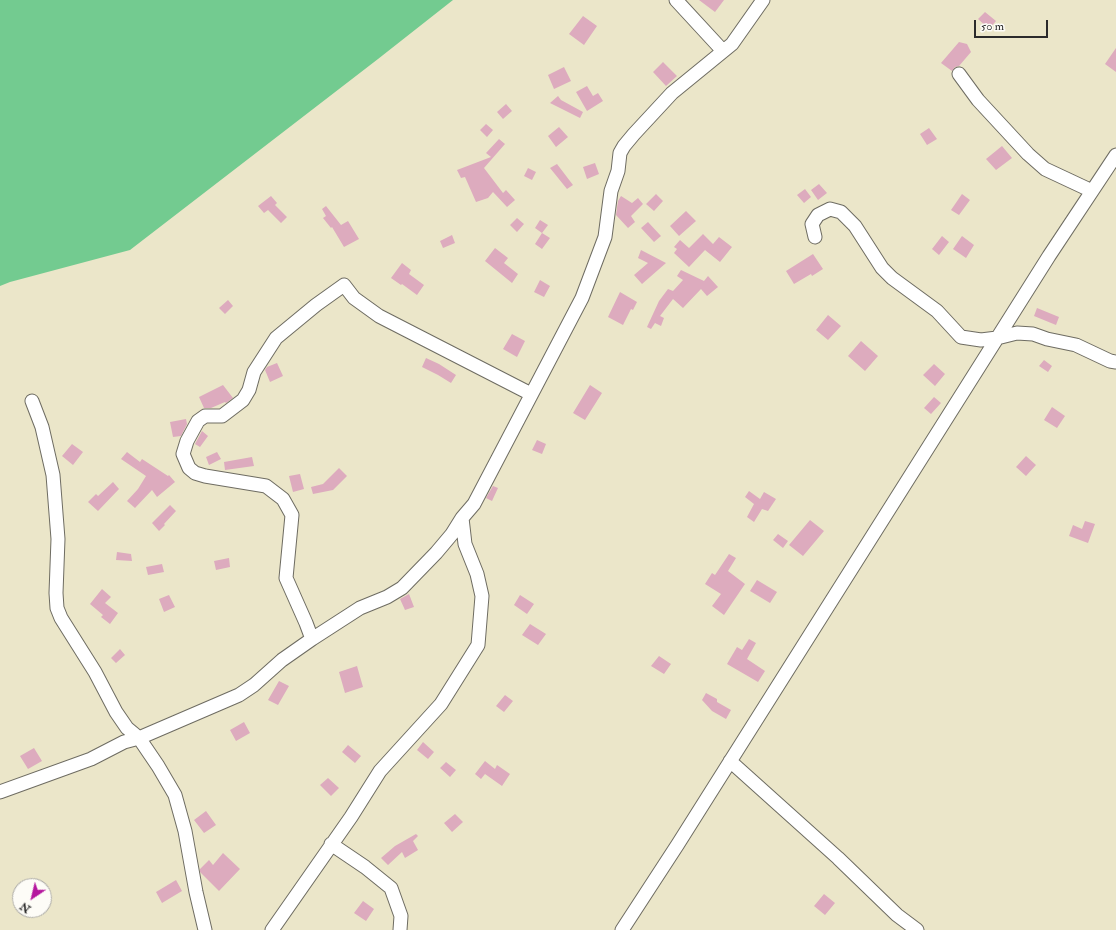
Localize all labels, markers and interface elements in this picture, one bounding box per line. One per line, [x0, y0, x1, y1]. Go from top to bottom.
scale bar [976, 12, 1050, 38]
text: 50 m [981, 19, 1004, 34]
north arrow [12, 878, 52, 918]
text: N [18, 899, 33, 916]

